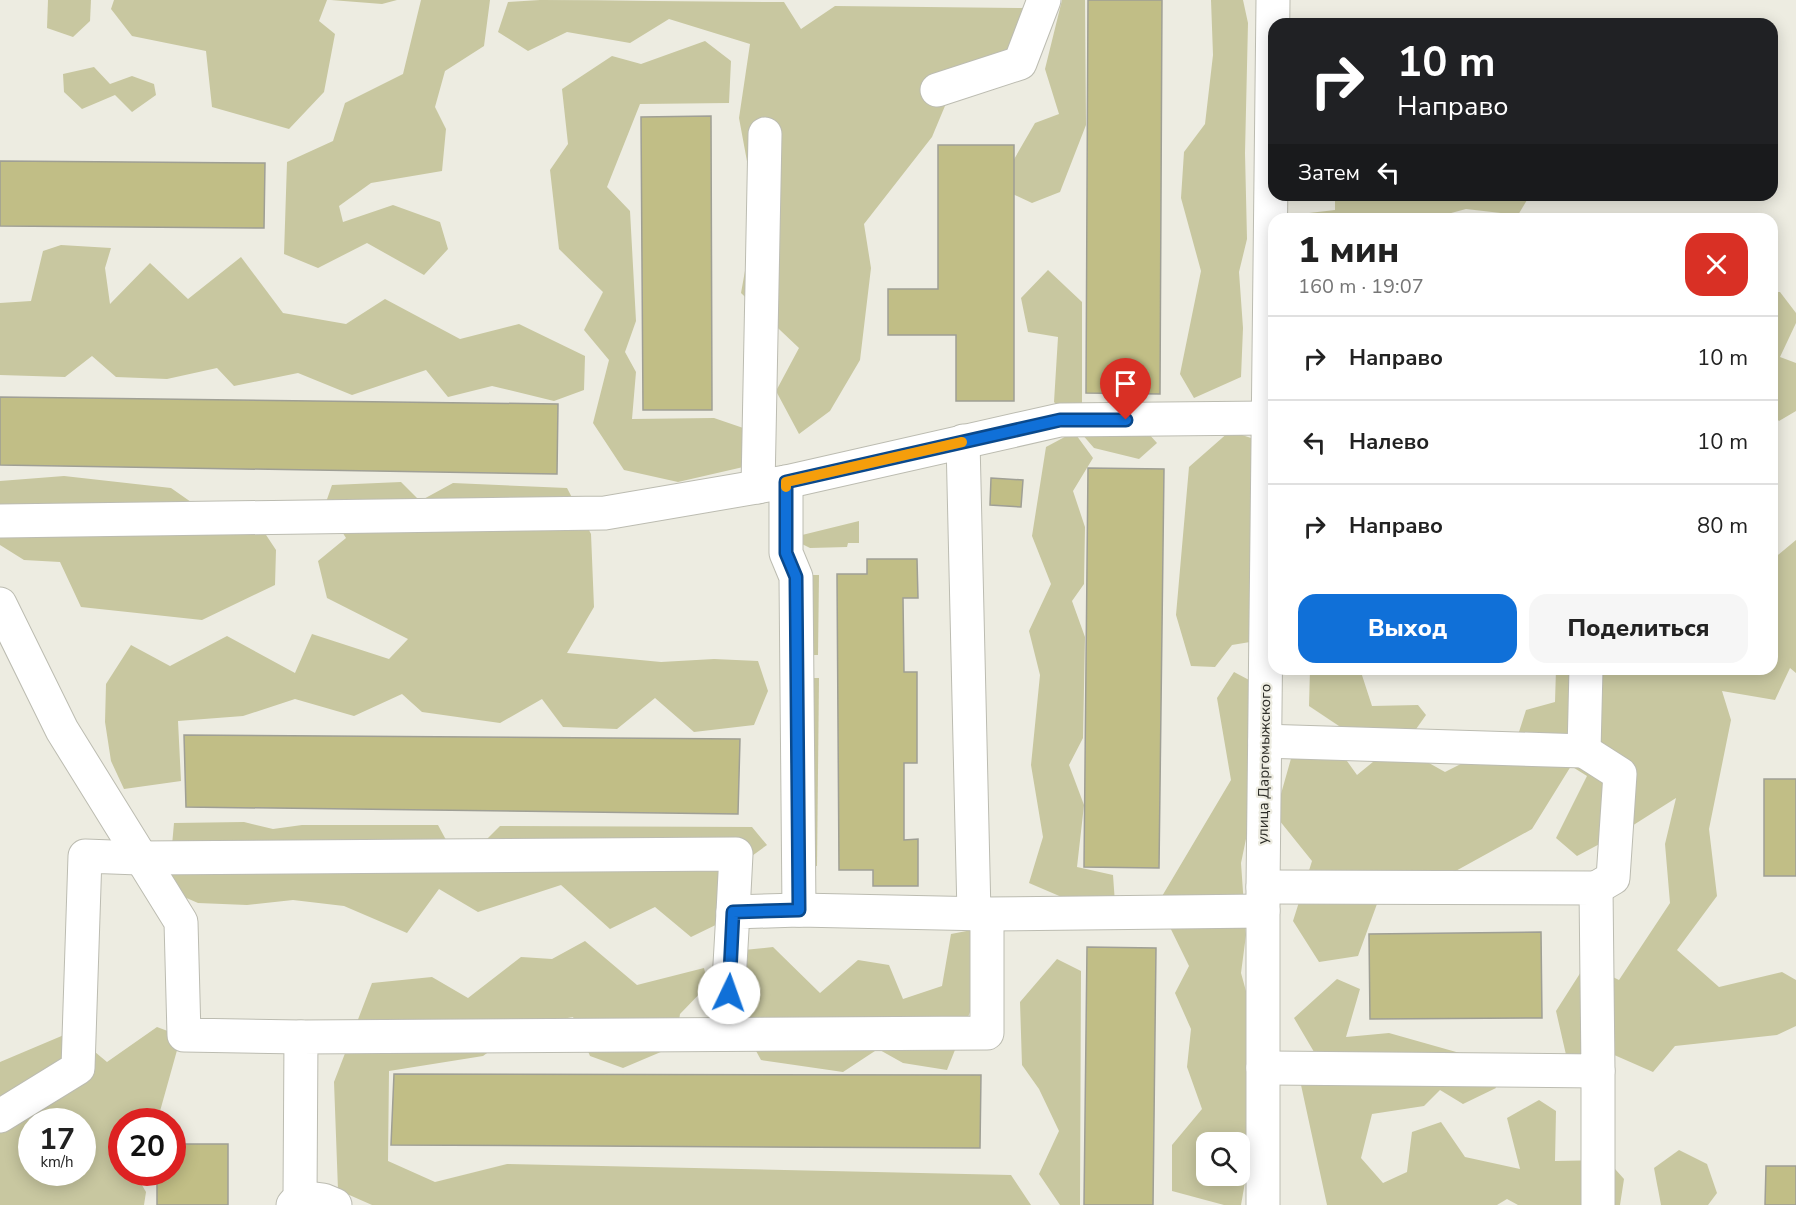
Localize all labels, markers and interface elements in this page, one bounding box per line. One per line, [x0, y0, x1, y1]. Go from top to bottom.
text: 10 m [1397, 34, 1496, 91]
icon: right [1298, 42, 1376, 120]
text: Направо [1397, 88, 1508, 125]
icon: left [1372, 156, 1405, 189]
text: Затем [1298, 158, 1360, 188]
text: 1 мин [1298, 226, 1399, 275]
button: close [1685, 233, 1748, 296]
text: 160 m · 19:07 [1298, 273, 1424, 300]
icon: right [1298, 342, 1331, 375]
text: Направо [1349, 343, 1443, 373]
text: 10 m [1697, 343, 1748, 373]
pin [1100, 358, 1151, 420]
icon: arrive [1109, 367, 1142, 400]
icon: left [1298, 426, 1331, 459]
text: Налево [1349, 427, 1429, 457]
text: 10 m [1697, 427, 1748, 457]
icon: right [1298, 510, 1331, 543]
text: Направо [1349, 511, 1443, 541]
text: 80 m [1697, 511, 1748, 541]
button: Выход [1298, 594, 1517, 663]
button: Поделиться [1529, 594, 1748, 663]
street label: улица Даргомыжского [1253, 684, 1275, 844]
position arrow [697, 961, 761, 1025]
speed limit sign: 20 [108, 1108, 186, 1186]
text: 17 [39, 1119, 75, 1160]
map controls [1196, 1132, 1250, 1186]
button: search [1196, 1132, 1250, 1186]
text: km/h [40, 1152, 74, 1172]

